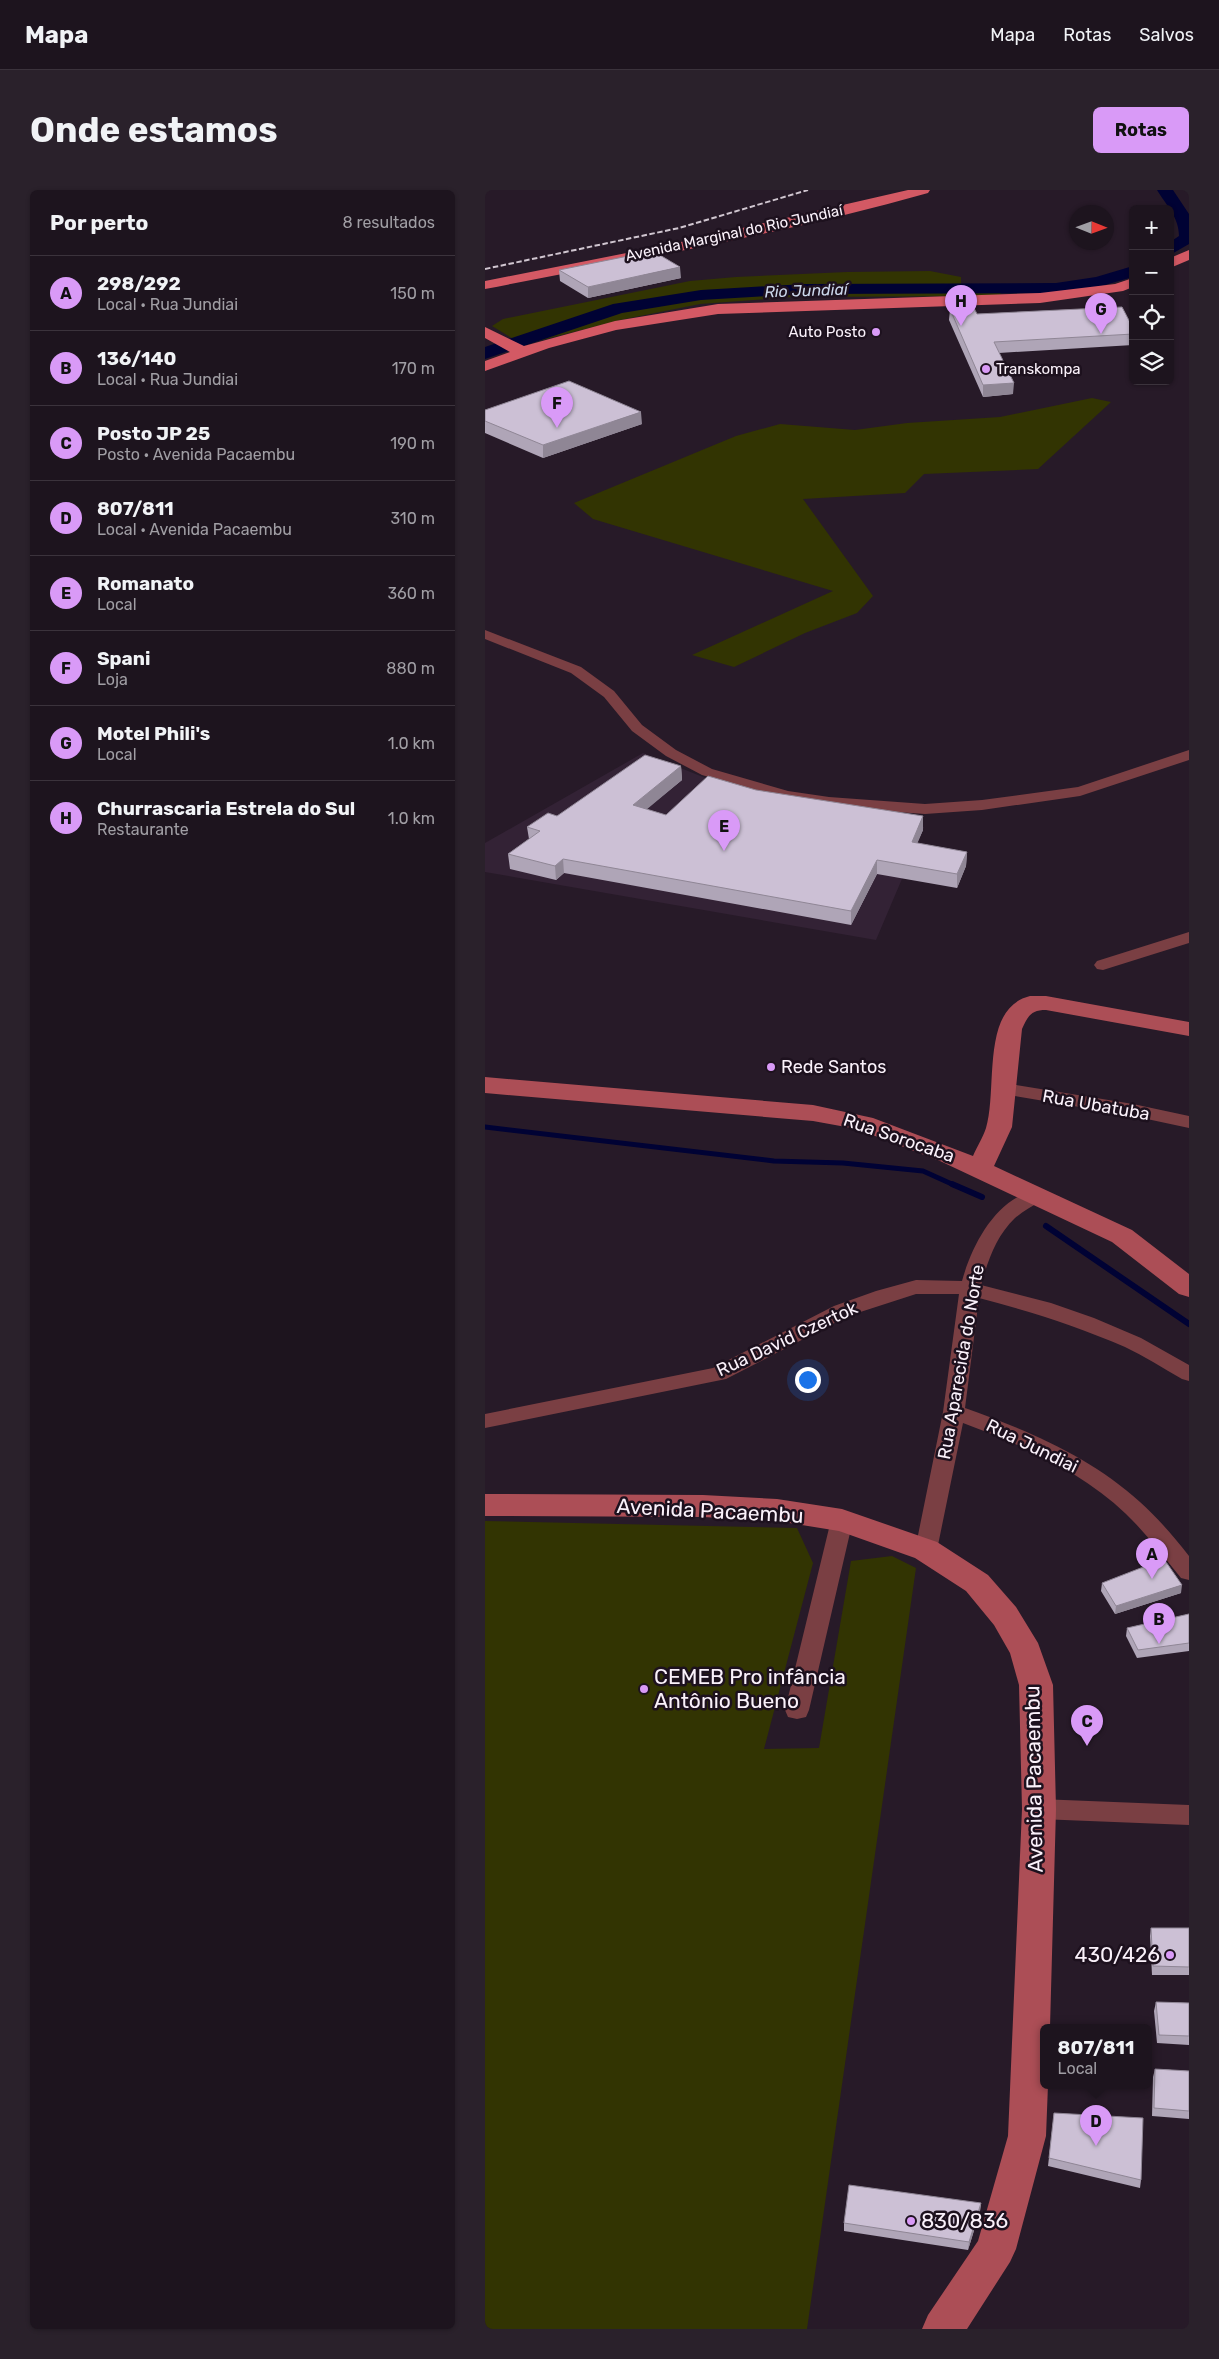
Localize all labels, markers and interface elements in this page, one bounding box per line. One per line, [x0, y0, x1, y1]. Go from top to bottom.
text: Mapa [25, 21, 88, 49]
text: Mapa [990, 24, 1035, 46]
text: Rotas [1063, 24, 1111, 46]
text: Salvos [1139, 24, 1194, 46]
button: Rotas [1093, 107, 1189, 153]
text: Onde estamos [30, 109, 278, 151]
street label: Avenida Marginal do Rio Jundiaí [624, 201, 846, 265]
north arrow [1069, 205, 1114, 250]
map controls [1129, 205, 1174, 385]
button: + [1129, 205, 1174, 250]
text: Por perto [50, 210, 148, 235]
text: 8 resultados [342, 213, 435, 232]
button: − [1129, 250, 1174, 295]
text: 298/292 [97, 272, 181, 295]
water label: Rio Jundiaí [764, 279, 850, 301]
text: A [60, 284, 72, 303]
text: 150 m [390, 284, 435, 303]
pin: H [945, 285, 977, 326]
pin: G [1085, 293, 1117, 334]
text: Local · Rua Jundiai [97, 295, 238, 314]
button: locate [1129, 295, 1174, 340]
place label: Auto Posto [789, 323, 866, 341]
marker: Auto Posto [870, 326, 882, 338]
button: layers [1129, 340, 1174, 385]
text: 136/140 [97, 347, 176, 370]
text: B [60, 359, 72, 378]
text: 170 m [392, 359, 435, 378]
place label: Transkompa [996, 360, 1081, 378]
marker: Transkompa [980, 363, 992, 375]
text: Local · Rua Jundiai [97, 370, 238, 389]
pin: F [541, 387, 573, 428]
text: Posto JP 25 [97, 422, 210, 445]
text: C [60, 434, 72, 453]
text: 190 m [390, 434, 435, 453]
text: Posto · Avenida Pacaembu [97, 445, 295, 464]
text: 807/811 [97, 497, 174, 520]
text: D [60, 509, 72, 528]
text: 310 m [391, 509, 435, 528]
text: Local · Avenida Pacaembu [97, 520, 292, 539]
text: Romanato [97, 572, 194, 595]
text: E [61, 584, 71, 603]
text: 360 m [387, 584, 435, 603]
text: Local [97, 595, 137, 614]
text: Spani [97, 647, 150, 670]
text: F [61, 659, 71, 678]
text: 880 m [386, 659, 435, 678]
text: Loja [97, 670, 128, 689]
text: Motel Phili's [97, 722, 210, 745]
text: G [60, 734, 72, 753]
text: 1.0 km [388, 734, 435, 753]
text: Local [97, 745, 137, 764]
text: Churrascaria Estrela do Sul [97, 797, 355, 820]
text: H [60, 809, 72, 828]
text: 1.0 km [388, 809, 435, 828]
pin: E [708, 810, 740, 851]
text: Restaurante [97, 820, 189, 839]
place label: Rede Santos [781, 1056, 886, 1078]
marker: Rede Santos [765, 1061, 777, 1073]
street label: Rua Ubatuba [1041, 1085, 1151, 1125]
street label: Rua Sorocaba [841, 1109, 957, 1167]
street label: Rua Aparecida do Norte [933, 1263, 989, 1461]
street label: Rua David Czertok [713, 1296, 862, 1381]
your location [795, 1367, 821, 1393]
street label: Rua Jundiai [982, 1414, 1082, 1478]
street label: Avenida Pacaembu [616, 1493, 804, 1528]
pin: A [1136, 1538, 1168, 1579]
pin: B [1143, 1603, 1175, 1644]
place label: CEMEB Pro infância Antônio Bueno [654, 1664, 846, 1713]
marker: CEMEB Pro infância Antônio Bueno [638, 1683, 650, 1695]
street label: Avenida Pacaembu [1019, 1685, 1048, 1873]
pin: C [1071, 1705, 1103, 1746]
place label: 430/426 [1074, 1942, 1160, 1967]
marker: 430/426 [1164, 1949, 1176, 1961]
popup [1040, 2024, 1152, 2089]
text: 807/811 [1058, 2036, 1134, 2059]
text: Local [1058, 2059, 1097, 2078]
pin: D [1080, 2105, 1112, 2146]
place label: 830/836 [921, 2208, 1008, 2233]
marker: 830/836 [905, 2215, 917, 2227]

